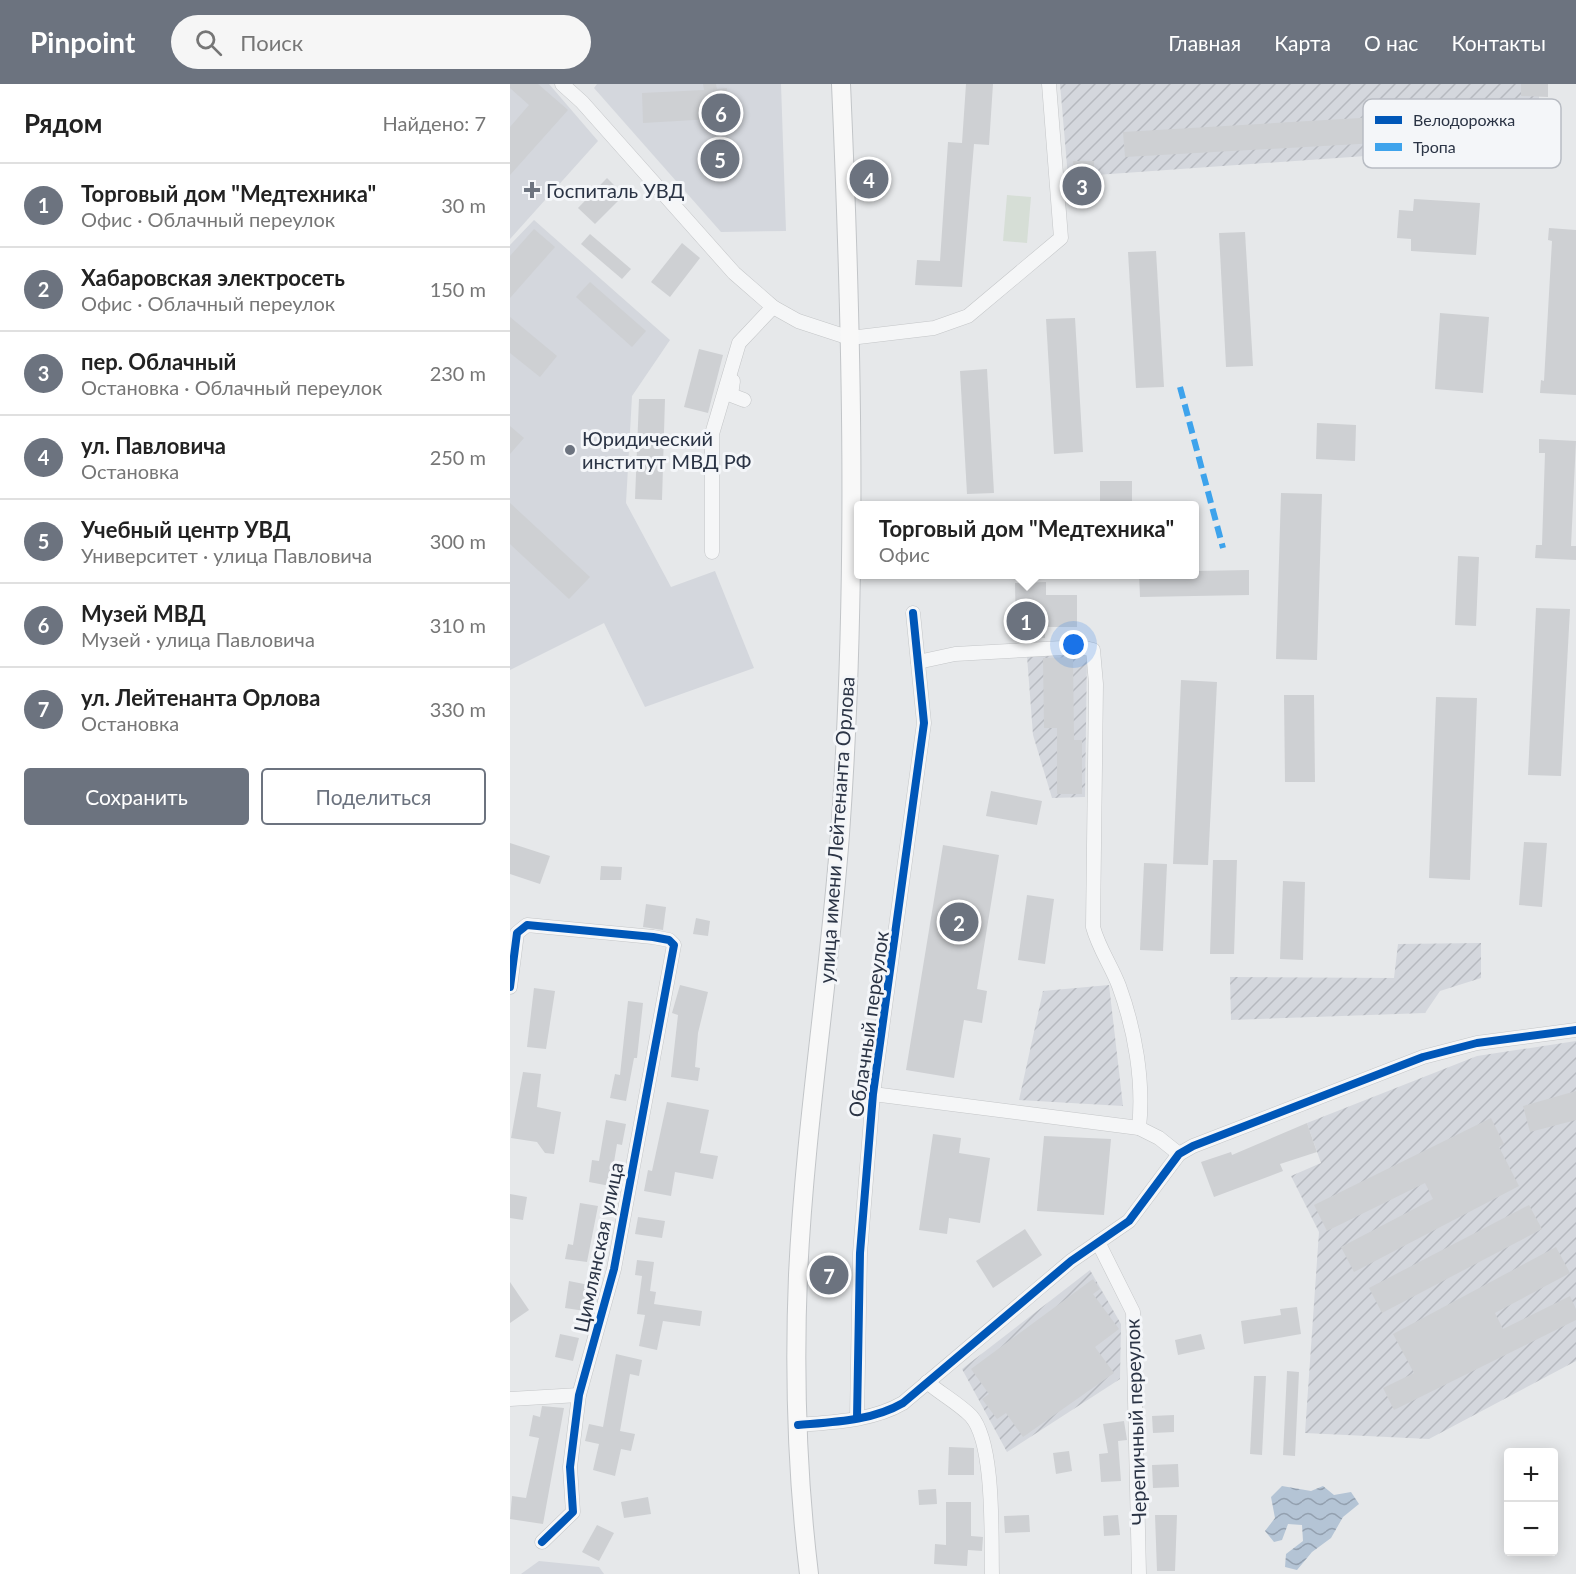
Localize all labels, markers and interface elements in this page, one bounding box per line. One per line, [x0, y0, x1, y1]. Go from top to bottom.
search box [171, 15, 591, 69]
text: Pinpoint [30, 25, 135, 59]
icon: search [192, 26, 225, 59]
text: Поиск [240, 29, 303, 56]
text: Главная [1168, 30, 1241, 55]
text: Карта [1274, 30, 1331, 55]
text: О нас [1364, 30, 1418, 55]
text: Контакты [1451, 30, 1546, 55]
pin: 6 [702, 90, 740, 135]
legend [1363, 99, 1561, 168]
text: Рядом [24, 107, 102, 139]
text: Велодорожка [1413, 110, 1515, 129]
text: Найдено: 7 [383, 111, 486, 135]
pin: 5 [700, 136, 740, 182]
text: Тропа [1413, 137, 1456, 156]
pin: 4 [850, 156, 888, 202]
pin: 3 [1062, 164, 1102, 208]
place label: Госпиталь УВД [546, 178, 685, 202]
text: Торговый дом "Медтехника" [81, 180, 376, 207]
marker: Госпиталь УВД [523, 181, 541, 199]
text: 1 [38, 193, 49, 217]
text: 30 m [441, 193, 486, 217]
text: Офис · Облачный переулок [81, 207, 335, 231]
text: Хабаровская электросеть [81, 264, 345, 291]
text: 2 [38, 277, 49, 301]
text: 150 m [430, 277, 486, 301]
text: Офис · Облачный переулок [81, 291, 335, 315]
text: пер. Облачный [81, 348, 236, 375]
text: 3 [38, 361, 49, 385]
text: 230 m [430, 361, 486, 385]
text: Остановка · Облачный переулок [81, 375, 382, 399]
place label: Юридический институт МВД РФ [582, 426, 751, 473]
text: ул. Павловича [81, 432, 226, 459]
marker: Юридический институт МВД РФ [563, 443, 577, 457]
text: 4 [38, 445, 49, 469]
text: 250 m [430, 445, 486, 469]
text: Остановка [81, 459, 179, 483]
popup [854, 501, 1199, 579]
text: Торговый дом "Медтехника" [879, 515, 1174, 542]
text: Учебный центр УВД [81, 516, 291, 543]
text: 5 [38, 529, 49, 553]
text: 300 m [430, 529, 486, 553]
text: Офис [879, 542, 930, 566]
text: Университет · улица Павловича [81, 543, 372, 567]
pin: 1 [1006, 598, 1046, 644]
text: Музей МВД [81, 600, 206, 627]
text: 6 [38, 613, 49, 637]
text: 310 m [430, 613, 486, 637]
text: Музей · улица Павловича [81, 627, 315, 651]
your location [1059, 630, 1088, 659]
street label: улица имени Лейтенанта Орлова [813, 676, 859, 984]
text: ул. Лейтенанта Орлова [81, 684, 320, 711]
text: 7 [38, 697, 49, 721]
text: 330 m [430, 697, 486, 721]
text: Остановка [81, 711, 179, 735]
button: Сохранить [24, 768, 249, 825]
button: Поделиться [261, 768, 486, 825]
pin: 2 [940, 900, 978, 944]
street label: Облачный переулок [843, 929, 893, 1119]
street label: Цимлянская улица [568, 1160, 628, 1334]
pin: 7 [810, 1252, 848, 1298]
street label: Черепичный переулок [1119, 1318, 1151, 1526]
map controls [1504, 1448, 1558, 1556]
button: + [1504, 1448, 1558, 1502]
button: − [1504, 1502, 1558, 1556]

